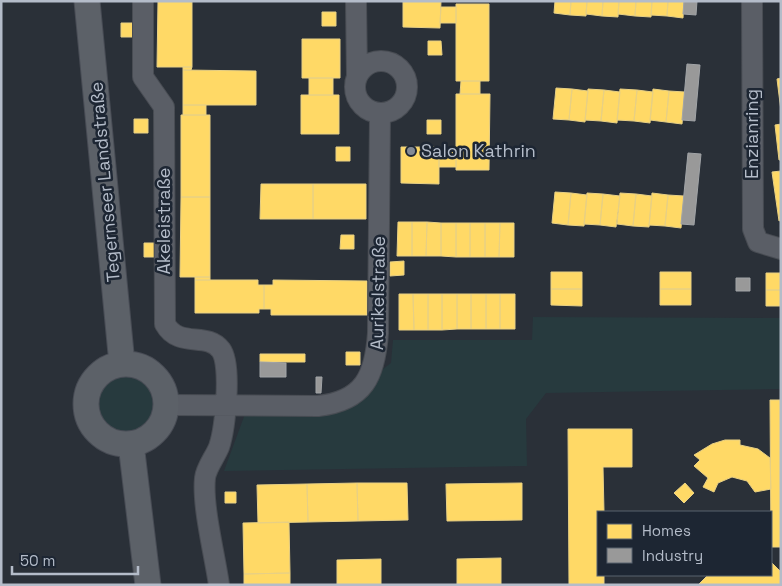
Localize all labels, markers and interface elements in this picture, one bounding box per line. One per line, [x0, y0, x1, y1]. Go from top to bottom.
street label: Tegernseer Landstraße [84, 81, 125, 283]
street label: Enzianring [740, 89, 763, 179]
place label: Salon Kathrin [421, 139, 536, 162]
marker: Salon Kathrin [405, 145, 417, 157]
street label: Akeleistraße [152, 167, 175, 275]
street label: Aurikelstraße [365, 236, 390, 350]
legend [597, 511, 772, 576]
text: Homes [642, 521, 691, 540]
scale bar [12, 544, 139, 576]
text: Industry [642, 546, 703, 565]
text: 50 m [20, 551, 55, 570]

